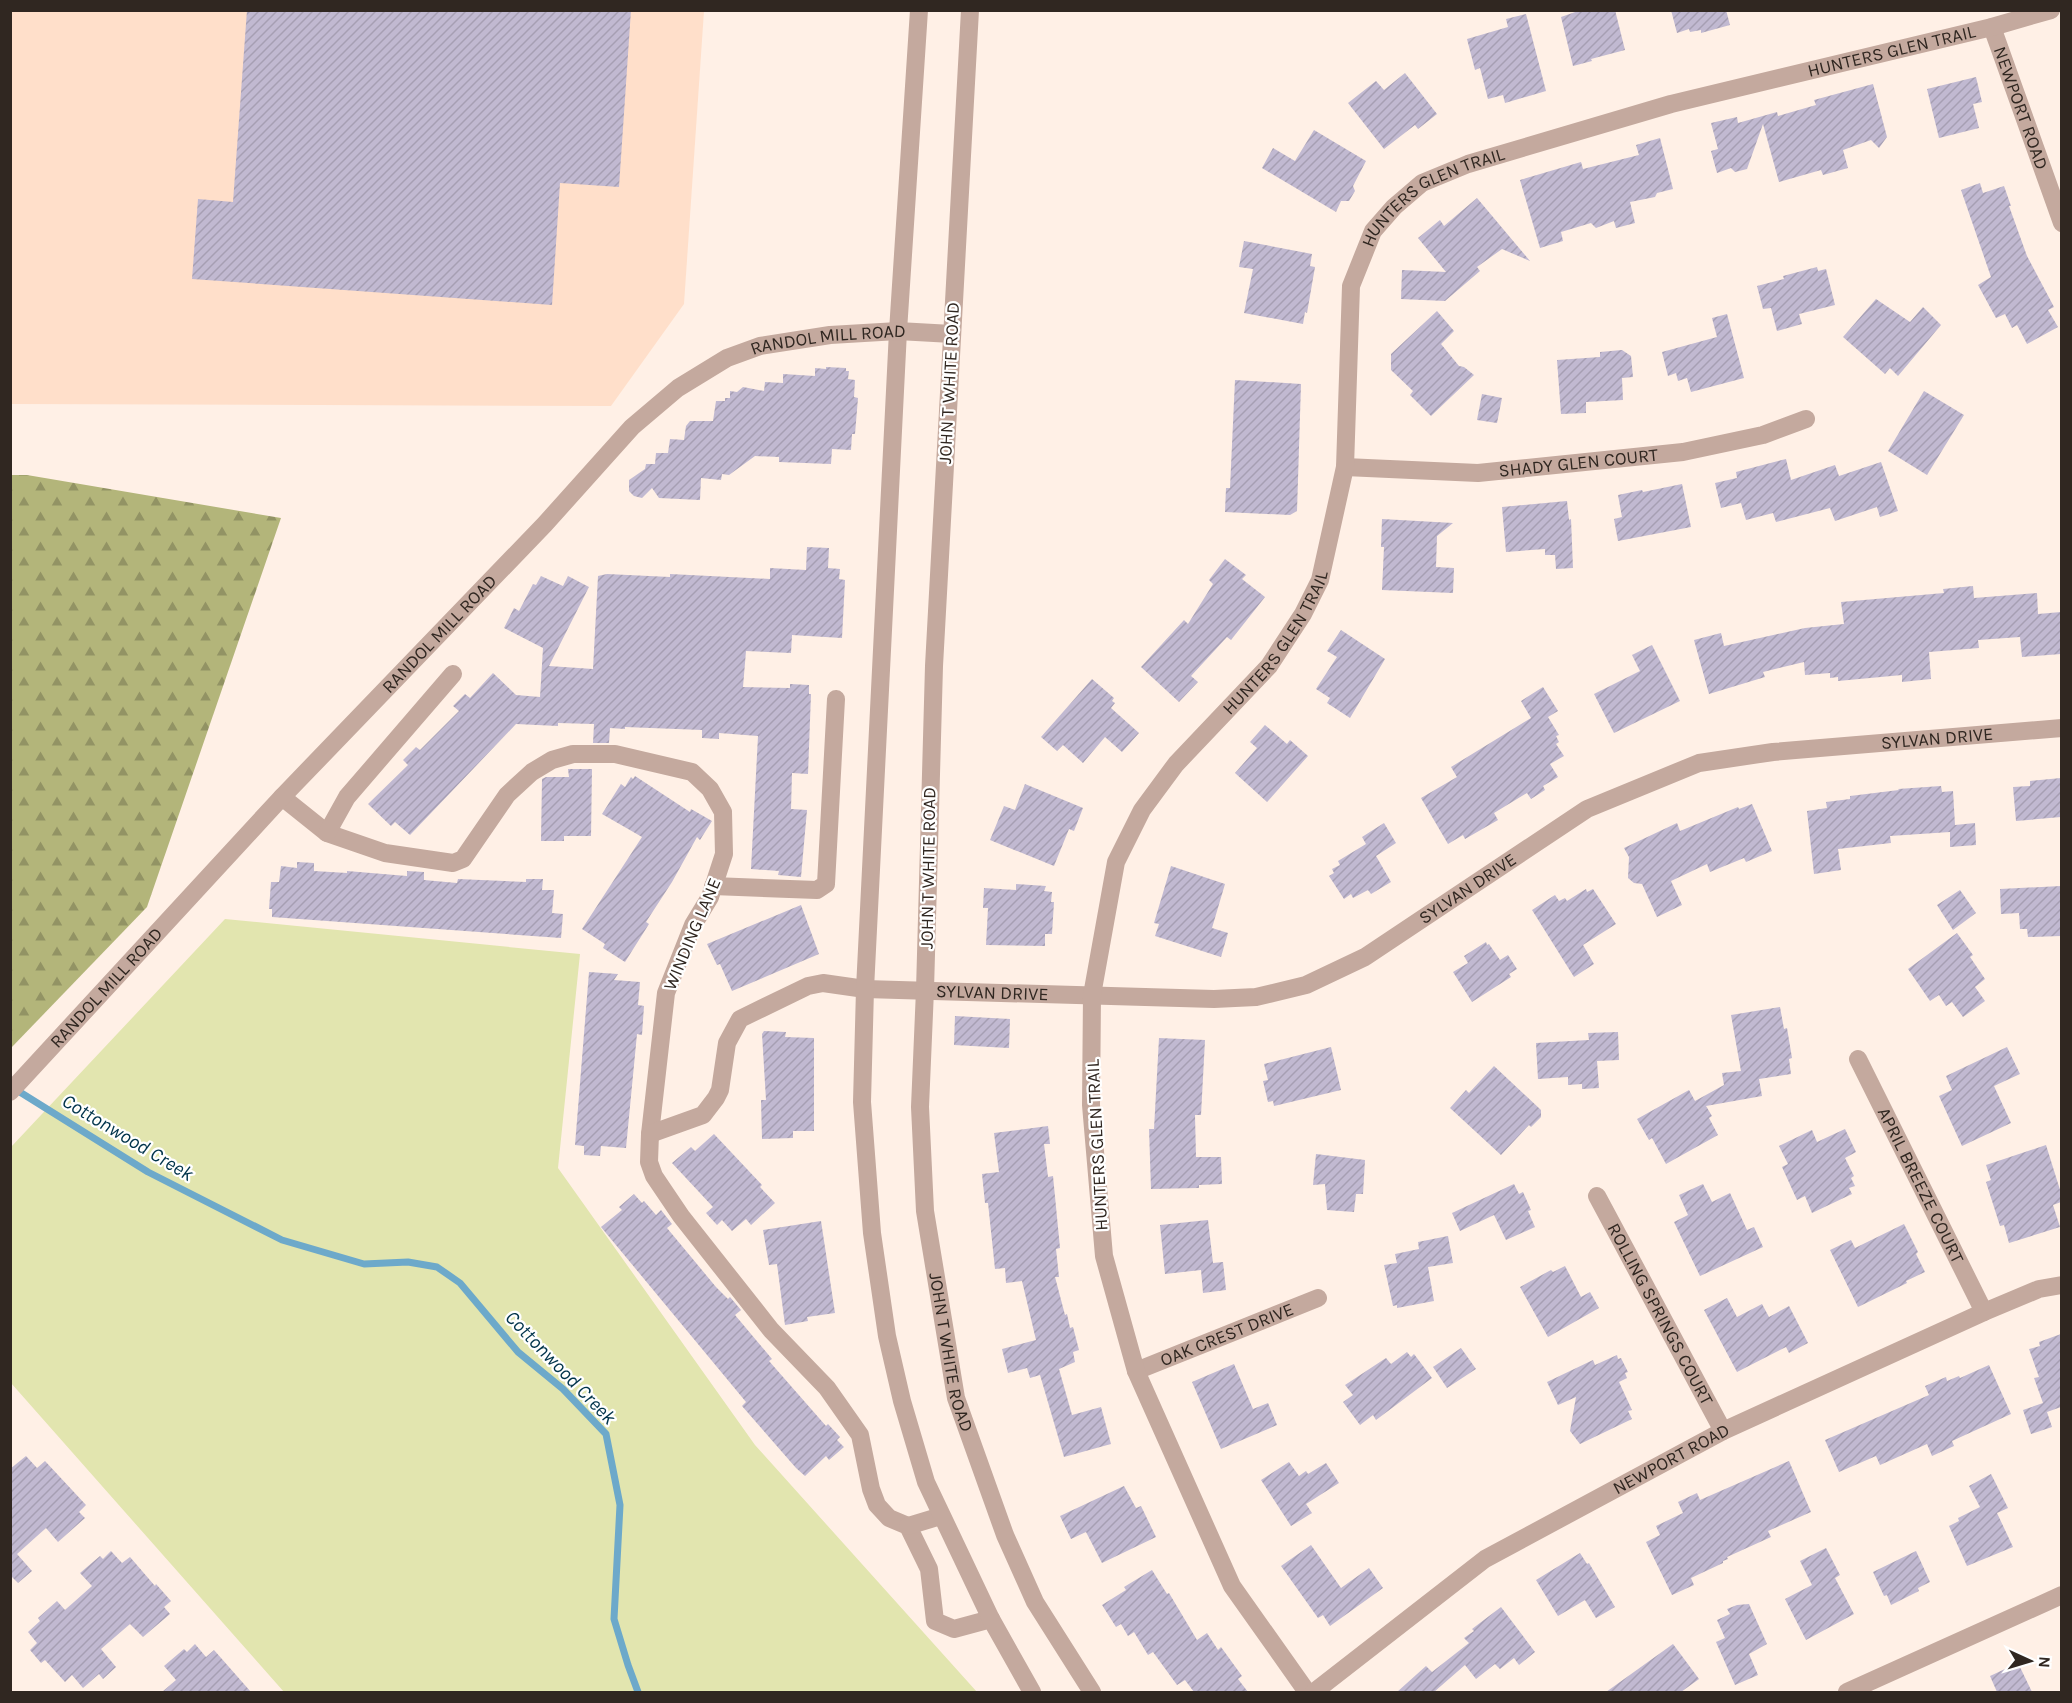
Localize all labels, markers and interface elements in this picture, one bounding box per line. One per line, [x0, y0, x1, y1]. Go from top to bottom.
street label: HUNTERS GLEN TRAIL [1805, 20, 1978, 82]
street label: NEWPORT ROAD [1989, 43, 2053, 173]
street label: HUNTERS GLEN TRAIL [1357, 143, 1508, 250]
street label: JOHN T WHITE ROAD [934, 301, 964, 465]
street label: RANDOL MILL ROAD [747, 320, 906, 360]
street label: SHADY GLEN COURT [1498, 444, 1659, 482]
street label: HUNTERS GLEN TRAIL [1218, 568, 1333, 719]
street label: RANDOL MILL ROAD [377, 570, 501, 698]
street label: SYLVAN DRIVE [1880, 723, 1994, 754]
street label: JOHN T WHITE ROAD [916, 787, 940, 949]
street label: SYLVAN DRIVE [1415, 848, 1521, 929]
street label: WINDING LANE [658, 875, 726, 993]
street label: RANDOL MILL ROAD [45, 923, 167, 1052]
street label: SYLVAN DRIVE [936, 980, 1049, 1005]
street label: HUNTERS GLEN TRAIL [1081, 1058, 1112, 1231]
water label: Cottonwood Creek [58, 1089, 198, 1186]
street label: APRIL BREEZE COURT [1873, 1104, 1969, 1267]
street label: ROLLING SPRINGS COURT [1603, 1219, 1718, 1409]
street label: JOHN T WHITE ROAD [924, 1271, 978, 1435]
street label: OAK CREST DRIVE [1157, 1298, 1297, 1371]
water label: Cottonwood Creek [501, 1306, 621, 1430]
street label: NEWPORT ROAD [1609, 1419, 1733, 1499]
north arrow [2000, 1631, 2060, 1691]
text: N [2035, 1656, 2054, 1668]

